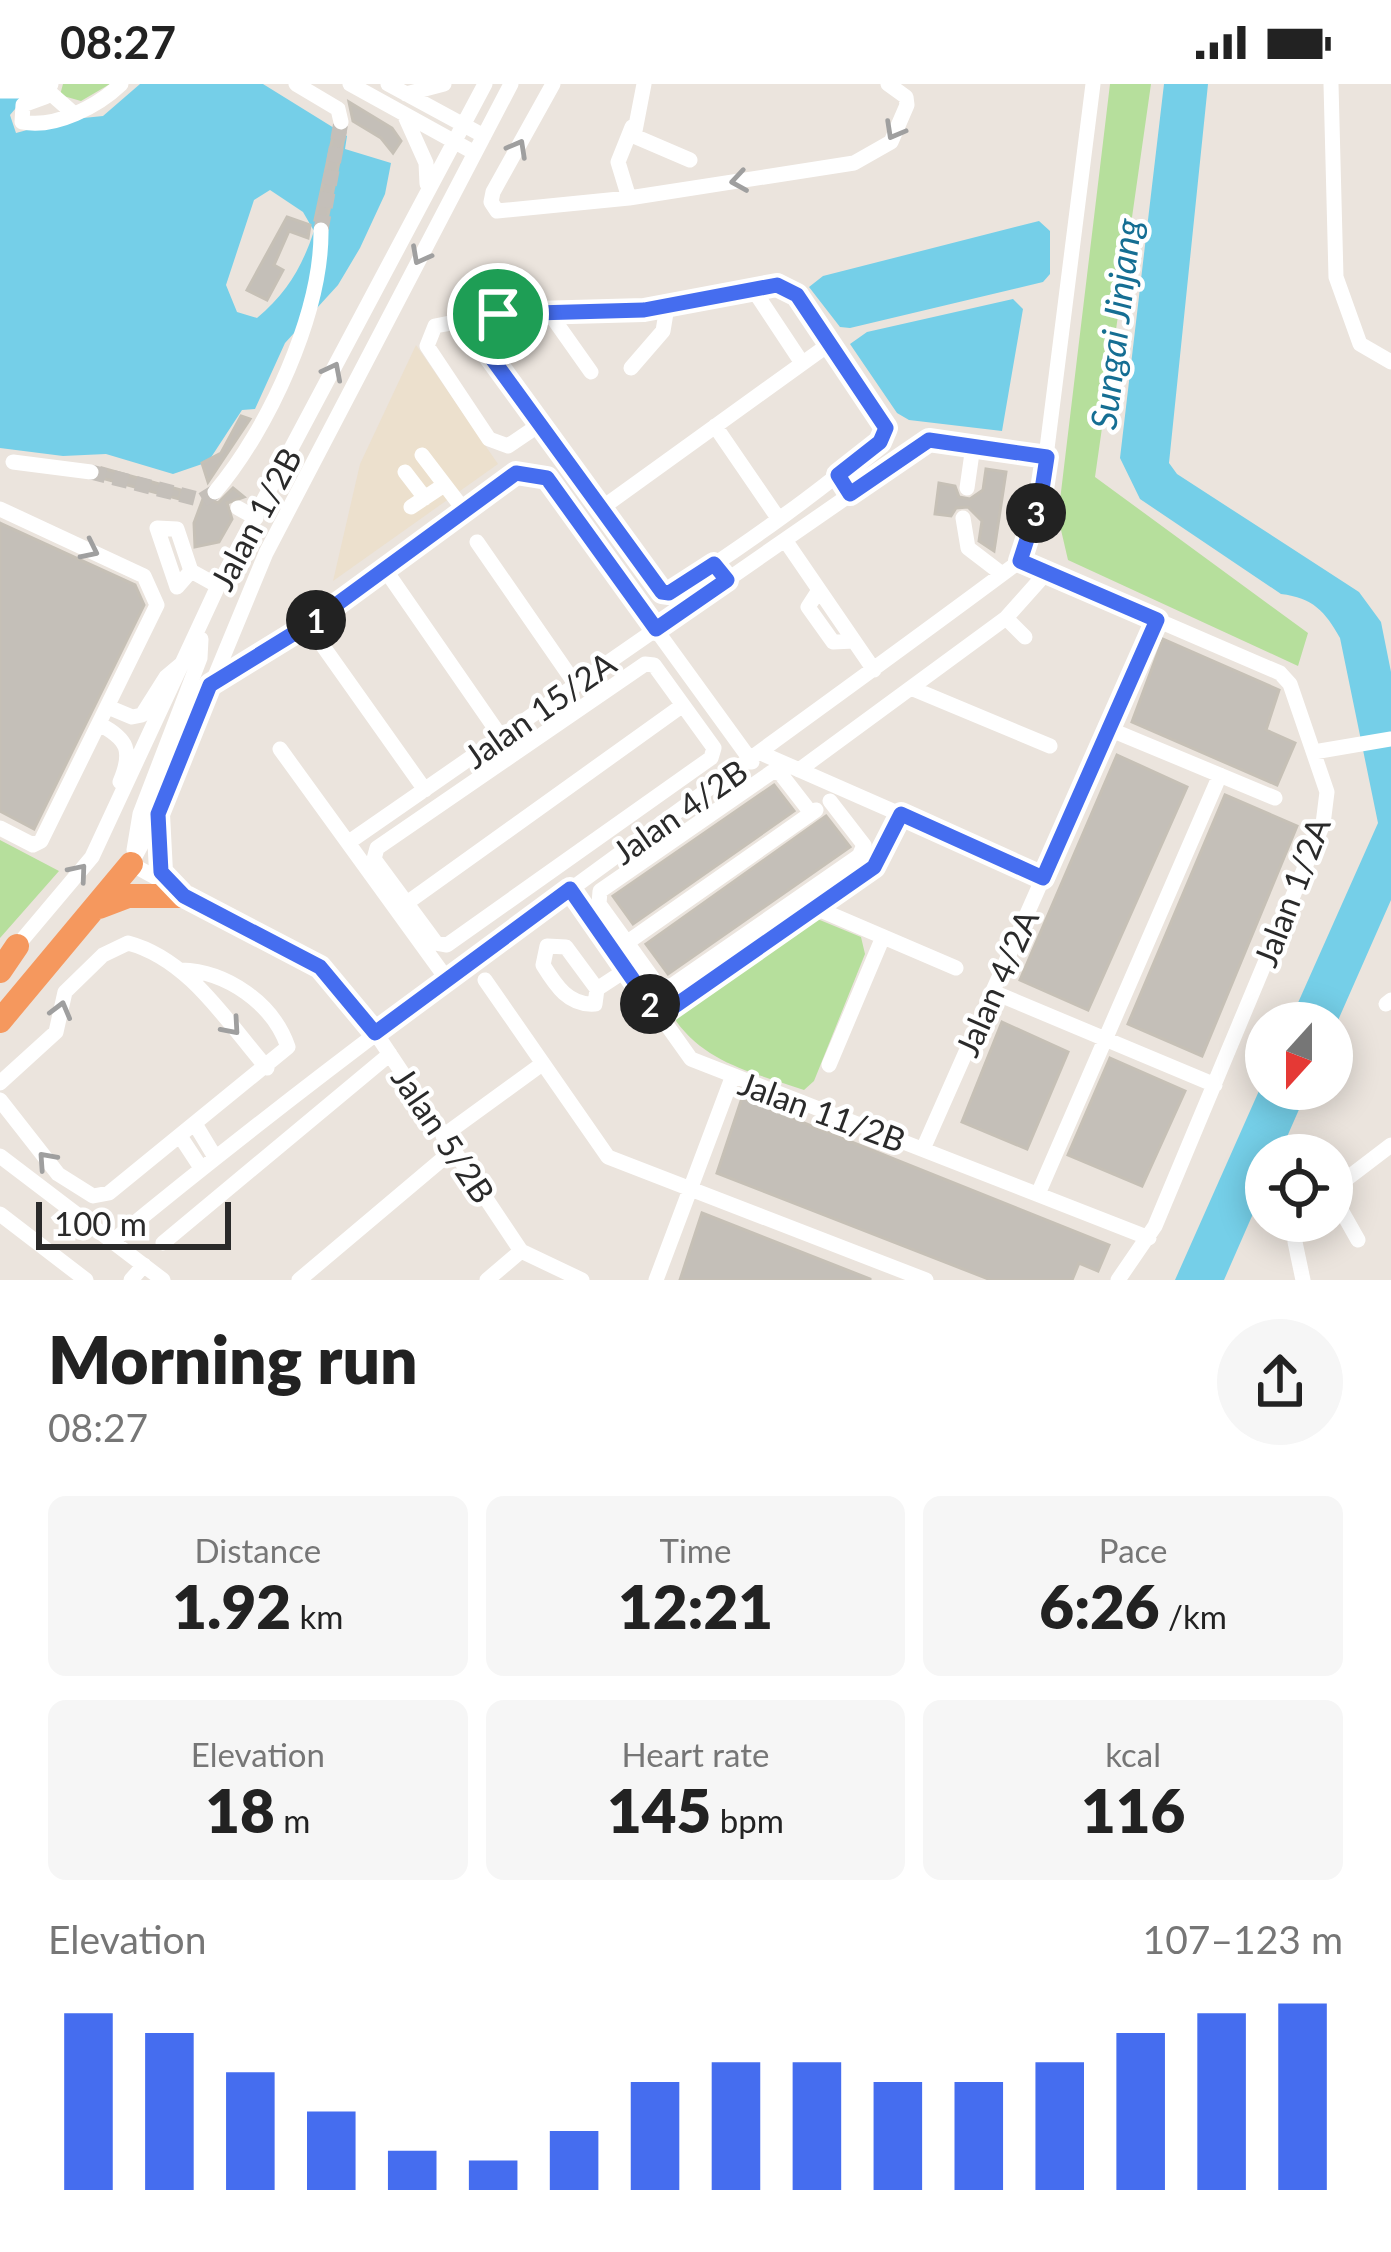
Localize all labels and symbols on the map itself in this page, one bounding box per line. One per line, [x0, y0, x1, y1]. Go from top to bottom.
one-way arrow [885, 118, 908, 139]
one-way arrow [504, 139, 527, 160]
one-way arrow [729, 168, 749, 193]
water label: Sungai Jinjang [1080, 216, 1150, 432]
one-way arrow [411, 243, 434, 264]
pin [447, 263, 549, 365]
one-way arrow [319, 362, 342, 384]
street label: Jalan 1/2B [201, 441, 309, 596]
pin: 3 [1006, 483, 1066, 543]
one-way arrow [78, 535, 99, 559]
pin: 1 [286, 590, 346, 650]
street label: Jalan 15/2A [456, 642, 623, 776]
street label: Jalan 4/2B [604, 750, 754, 872]
street label: Jalan 1/2A [1244, 811, 1338, 972]
one-way arrow [65, 864, 87, 886]
street label: Jalan 4/2A [946, 902, 1046, 1062]
pin: 2 [620, 974, 680, 1034]
one-way arrow [47, 1001, 72, 1022]
north arrow [1245, 1002, 1353, 1110]
one-way arrow [217, 1014, 239, 1036]
street label: Jalan 5/2B [384, 1059, 504, 1210]
street label: Jalan 11/2B [734, 1062, 911, 1160]
one-way arrow [39, 1152, 60, 1174]
scale bar [36, 1196, 231, 1249]

